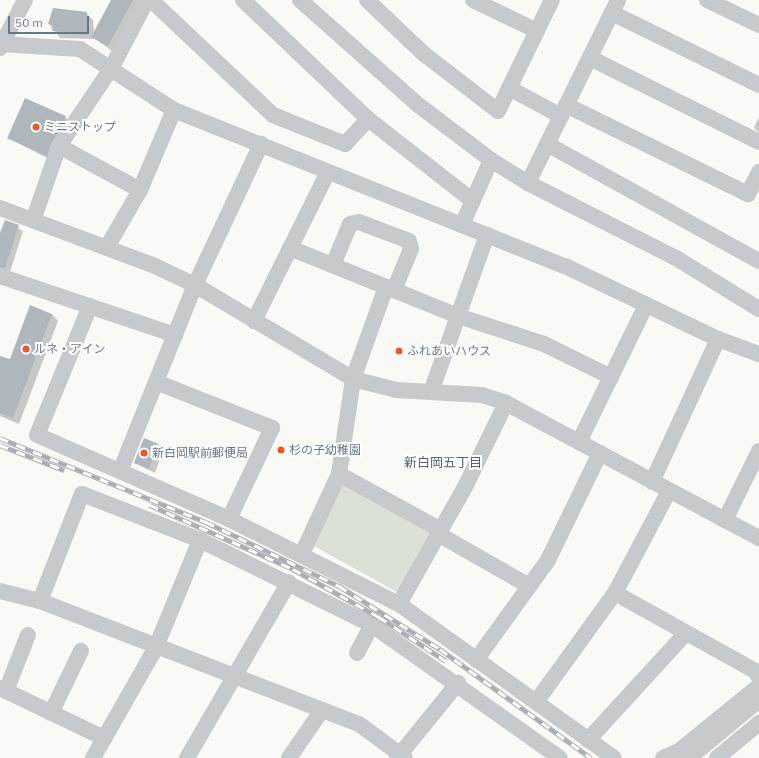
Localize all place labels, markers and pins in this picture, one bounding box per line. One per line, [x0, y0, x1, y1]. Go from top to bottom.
place label: ミニストップ [44, 120, 116, 134]
marker: ミニストップ [31, 122, 41, 132]
place label: ルネ・アイン [34, 342, 106, 356]
marker: ルネ・アイン [21, 344, 31, 354]
place label: ふれあいハウス [407, 344, 491, 358]
marker: ふれあいハウス [394, 346, 404, 356]
place label: 杉の子幼稚園 [289, 443, 361, 457]
marker: 杉の子幼稚園 [276, 445, 286, 455]
place label: 新白岡駅前郵便局 [152, 446, 248, 460]
marker: 新白岡駅前郵便局 [139, 448, 149, 458]

